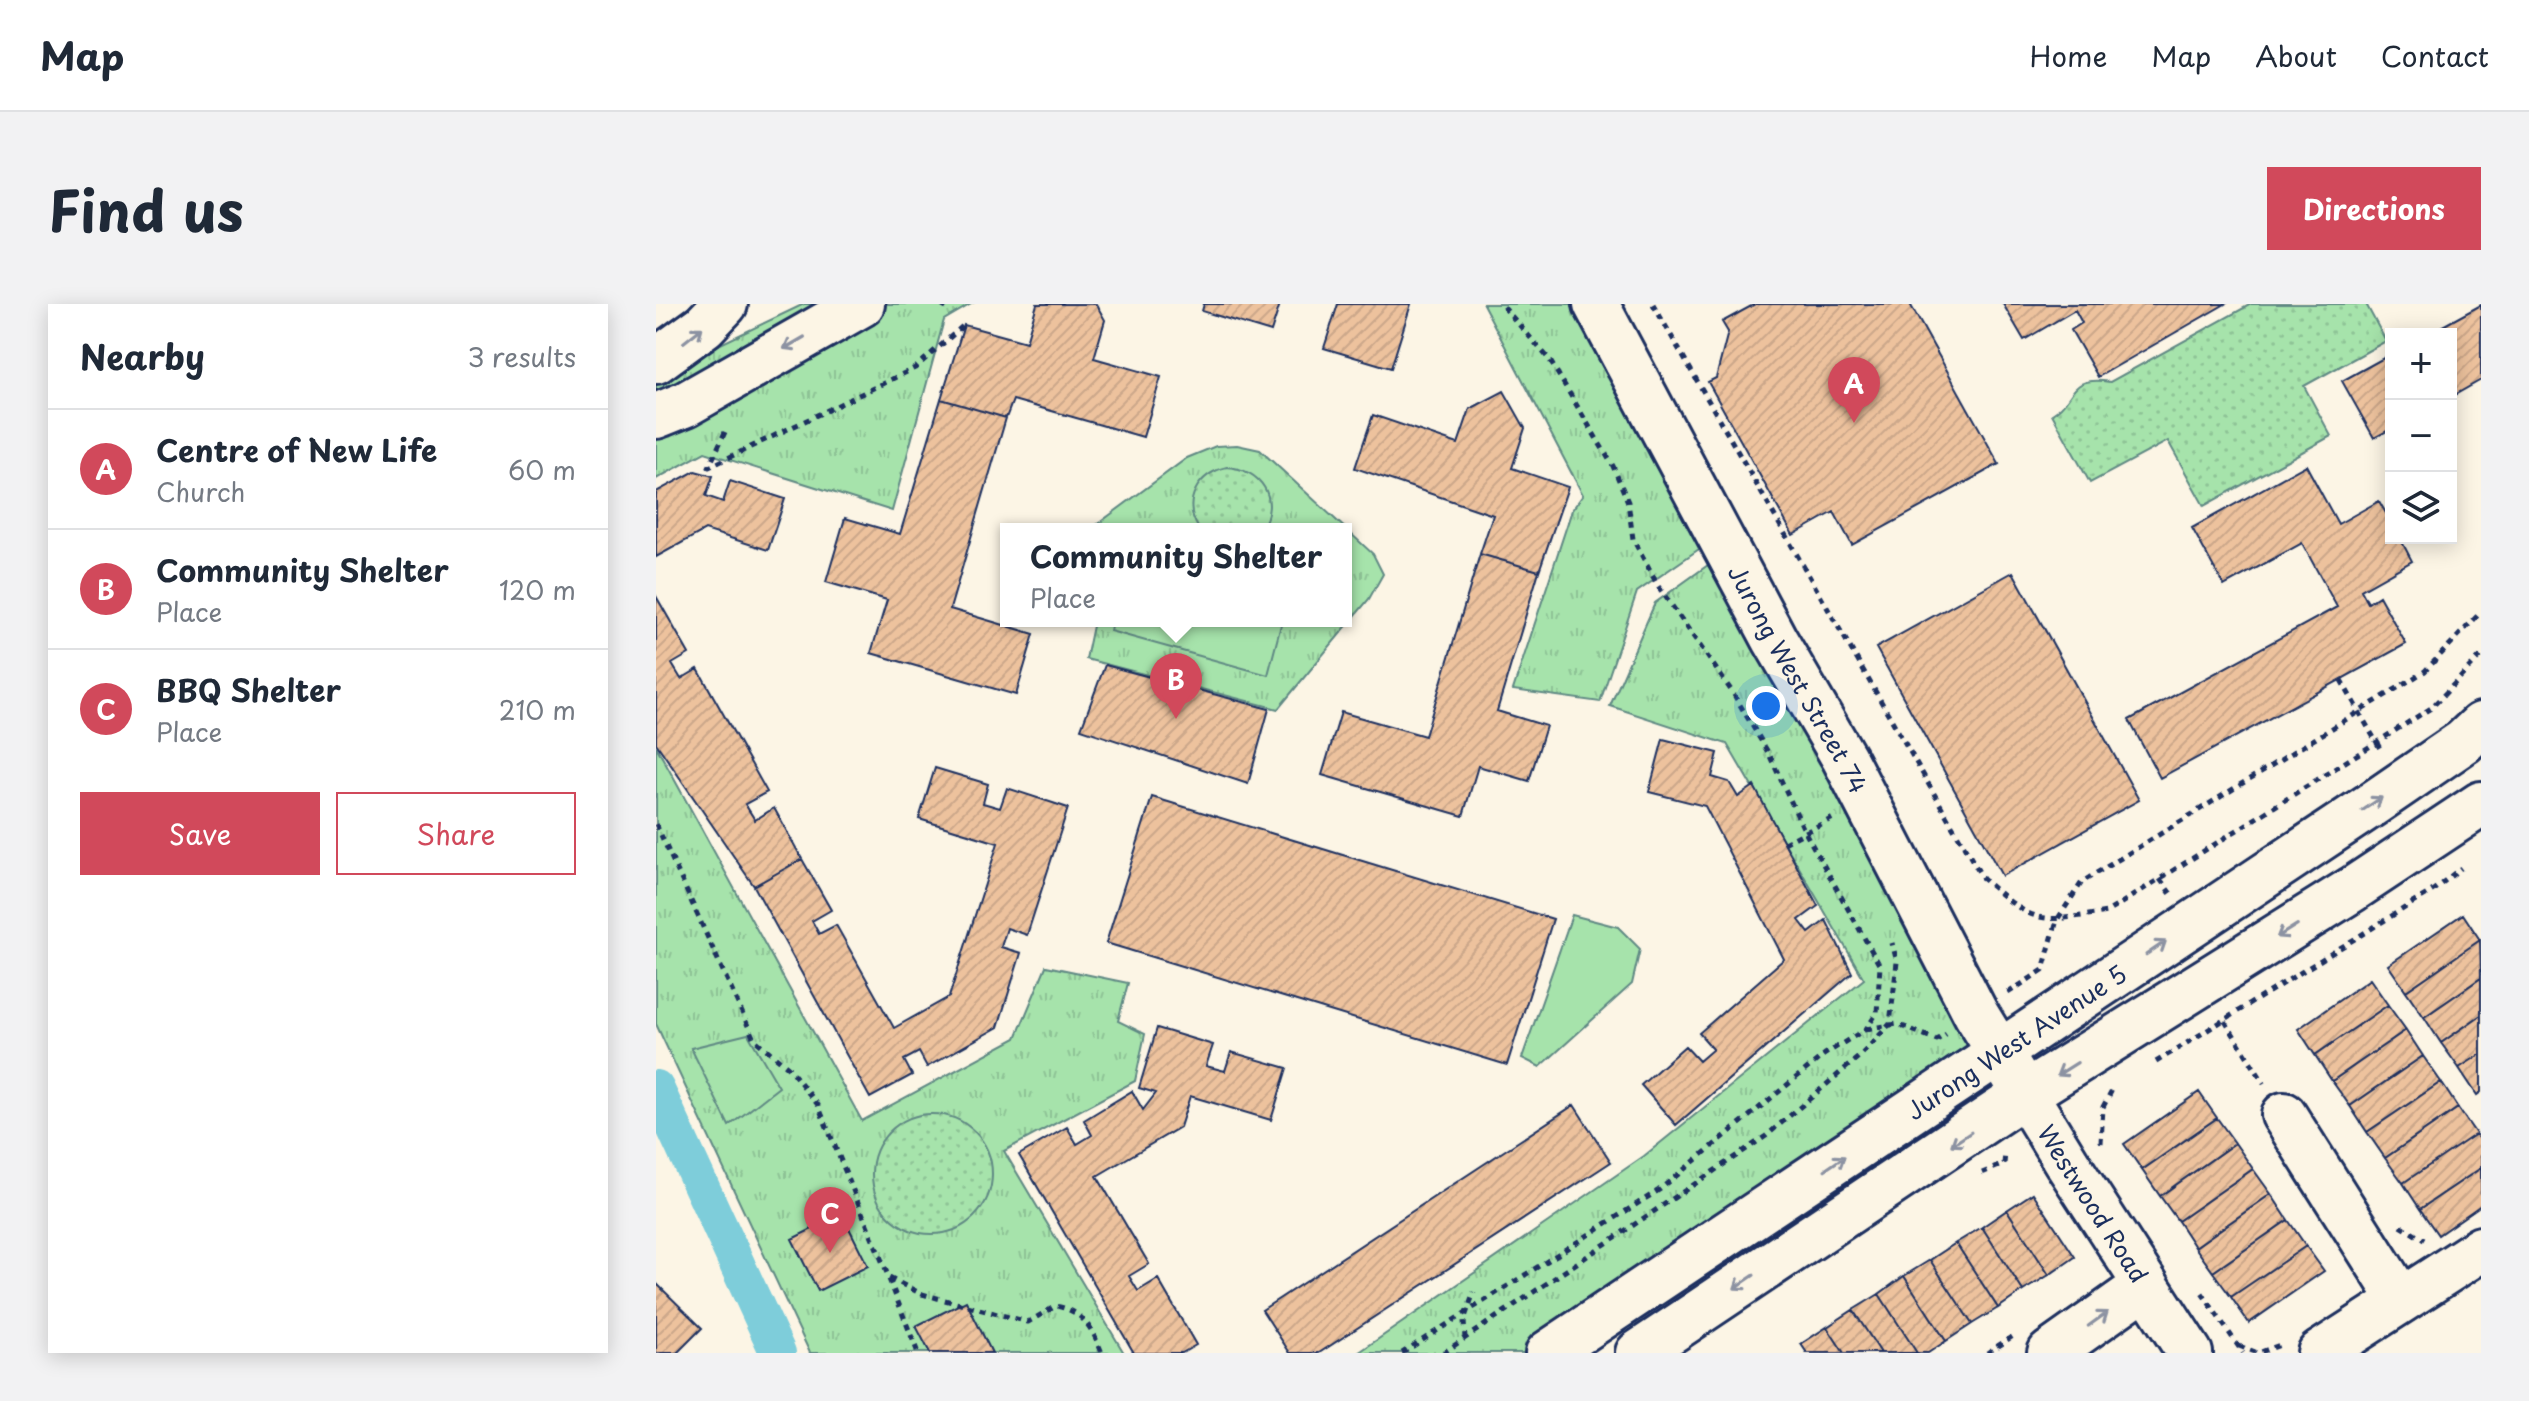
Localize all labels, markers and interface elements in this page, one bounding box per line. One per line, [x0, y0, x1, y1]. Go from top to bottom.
text: Map [40, 27, 124, 84]
text: Home [2029, 34, 2107, 77]
text: Map [2151, 34, 2211, 77]
text: About [2255, 34, 2337, 77]
text: Contact [2381, 34, 2489, 77]
text: Find us [48, 166, 244, 251]
button: Directions [2267, 167, 2481, 250]
one-way arrow [682, 327, 703, 344]
map controls [2385, 328, 2457, 544]
button: + [2385, 328, 2457, 400]
text: Nearby [80, 330, 205, 382]
one-way arrow [783, 335, 806, 351]
text: 3 results [468, 337, 576, 376]
pin: A [1828, 357, 1880, 423]
button: − [2385, 400, 2457, 472]
text: Centre of New Life [156, 427, 437, 472]
text: A [96, 450, 116, 489]
text: 60 m [508, 450, 576, 489]
text: Church [156, 472, 245, 511]
button: layers [2385, 472, 2457, 544]
popup [1000, 523, 1352, 627]
text: Community Shelter [1030, 533, 1322, 578]
text: Community Shelter [156, 547, 449, 592]
street label: Jurong West Street 74 [1720, 558, 1877, 799]
text: B [97, 570, 115, 609]
text: 120 m [499, 570, 576, 609]
text: Place [1030, 578, 1096, 617]
text: Place [156, 592, 222, 631]
pin: B [1150, 653, 1202, 719]
text: BBQ Shelter [156, 667, 341, 712]
your location [1746, 686, 1786, 726]
text: C [96, 690, 116, 729]
text: 210 m [499, 690, 576, 729]
text: Place [156, 712, 222, 751]
button: Save [80, 792, 320, 875]
button: Share [336, 792, 576, 875]
one-way arrow [2361, 795, 2383, 812]
one-way arrow [2276, 923, 2299, 939]
one-way arrow [2145, 940, 2167, 957]
street label: Jurong West Avenue 5 [1899, 955, 2133, 1128]
one-way arrow [2056, 1061, 2079, 1077]
street label: Westwood Road [2029, 1117, 2158, 1289]
one-way arrow [1951, 1131, 1973, 1147]
one-way arrow [1823, 1155, 1845, 1171]
pin: C [804, 1187, 856, 1253]
one-way arrow [1734, 1274, 1756, 1291]
one-way arrow [2087, 1311, 2109, 1327]

